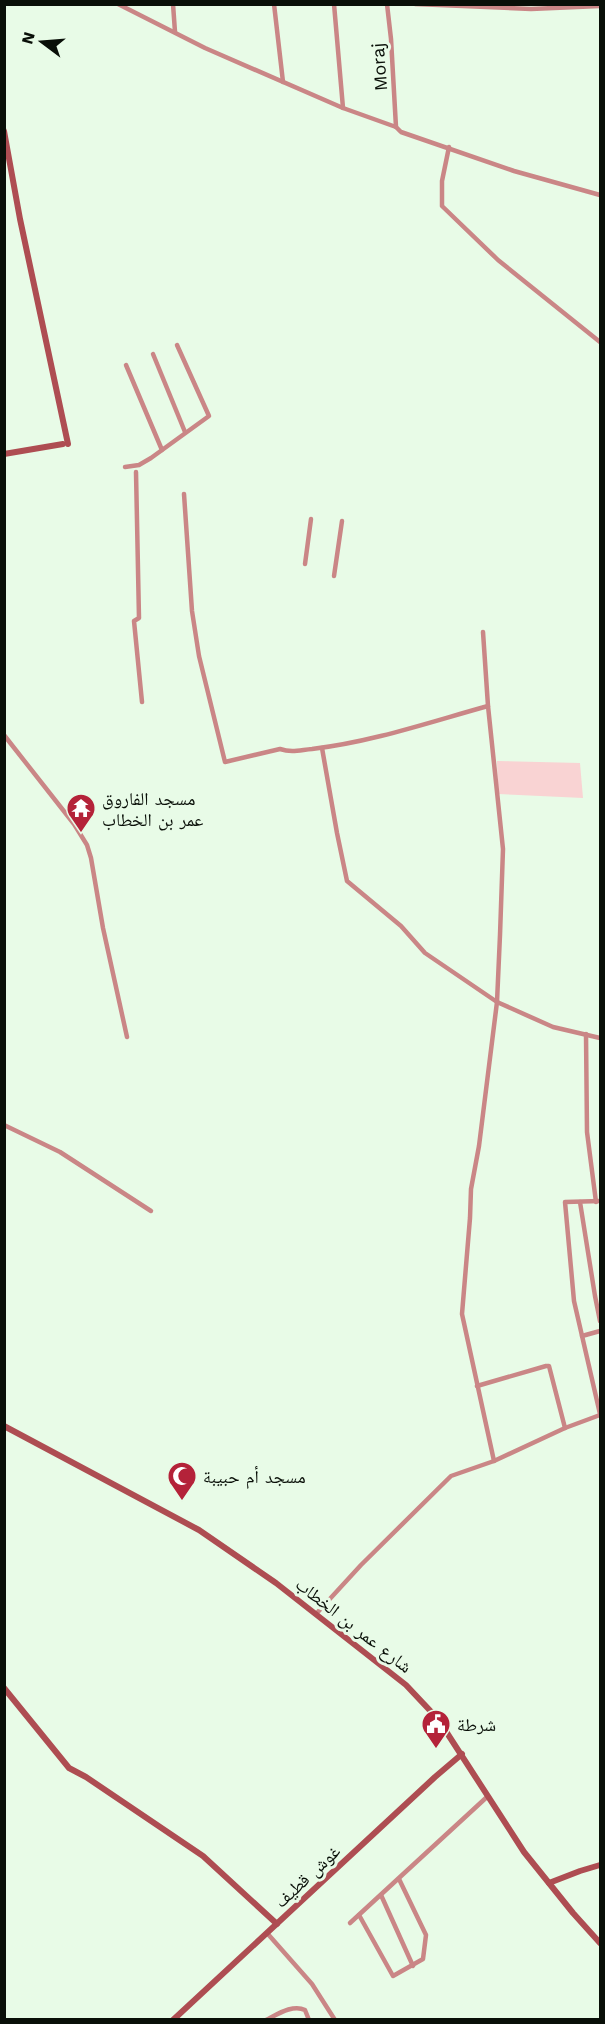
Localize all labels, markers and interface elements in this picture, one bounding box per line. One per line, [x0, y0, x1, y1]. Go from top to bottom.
north arrow [12, 12, 72, 72]
text: N [17, 30, 39, 46]
street label: Moraj [367, 42, 391, 92]
place label: مسجد الفاروق عمر بن الخطاب [102, 788, 203, 831]
temple icon: مسجد الفاروق عمر بن الخطاب [65, 792, 97, 834]
mosque icon: مسجد أم حبيبة [166, 1460, 198, 1502]
place label: مسجد أم حبيبة [203, 1466, 306, 1489]
street label: شارع عمر بن الخطاب [291, 1573, 416, 1678]
public building icon: شرطة [420, 1708, 452, 1750]
place label: شرطة [457, 1714, 496, 1735]
street label: غوش قطيف [270, 1840, 345, 1912]

